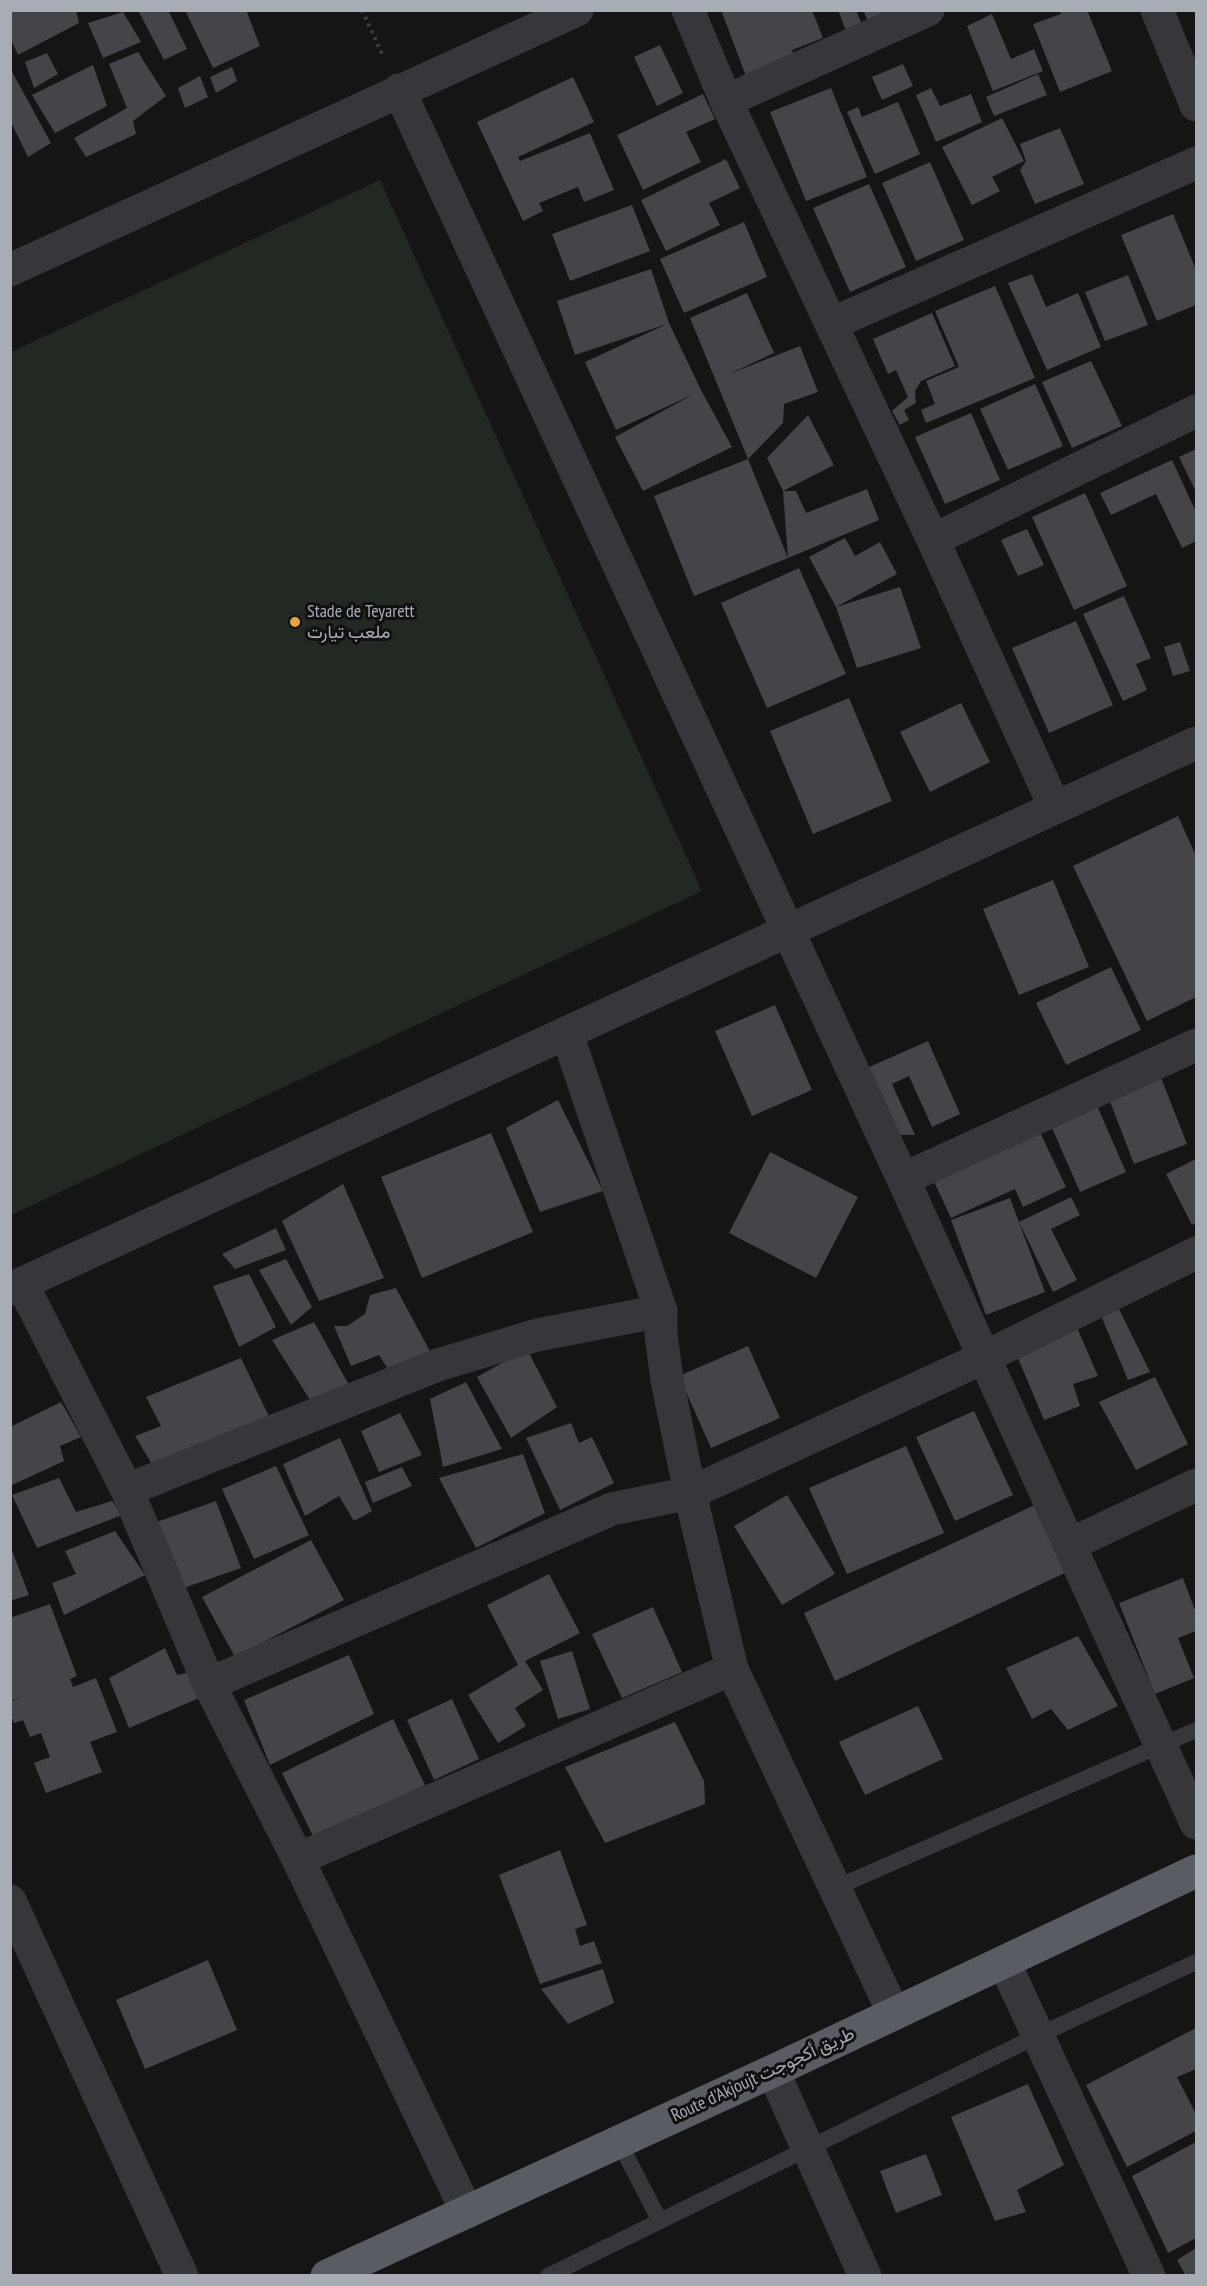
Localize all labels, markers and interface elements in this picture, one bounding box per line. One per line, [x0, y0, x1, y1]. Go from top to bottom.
place label: Stade de Teyarett ملعب تيارت [307, 601, 414, 644]
marker: Stade de Teyarett ملعب تيارت [288, 615, 302, 629]
street label: Route d'Akjoujt طريق أكجوجت [668, 2023, 858, 2127]

